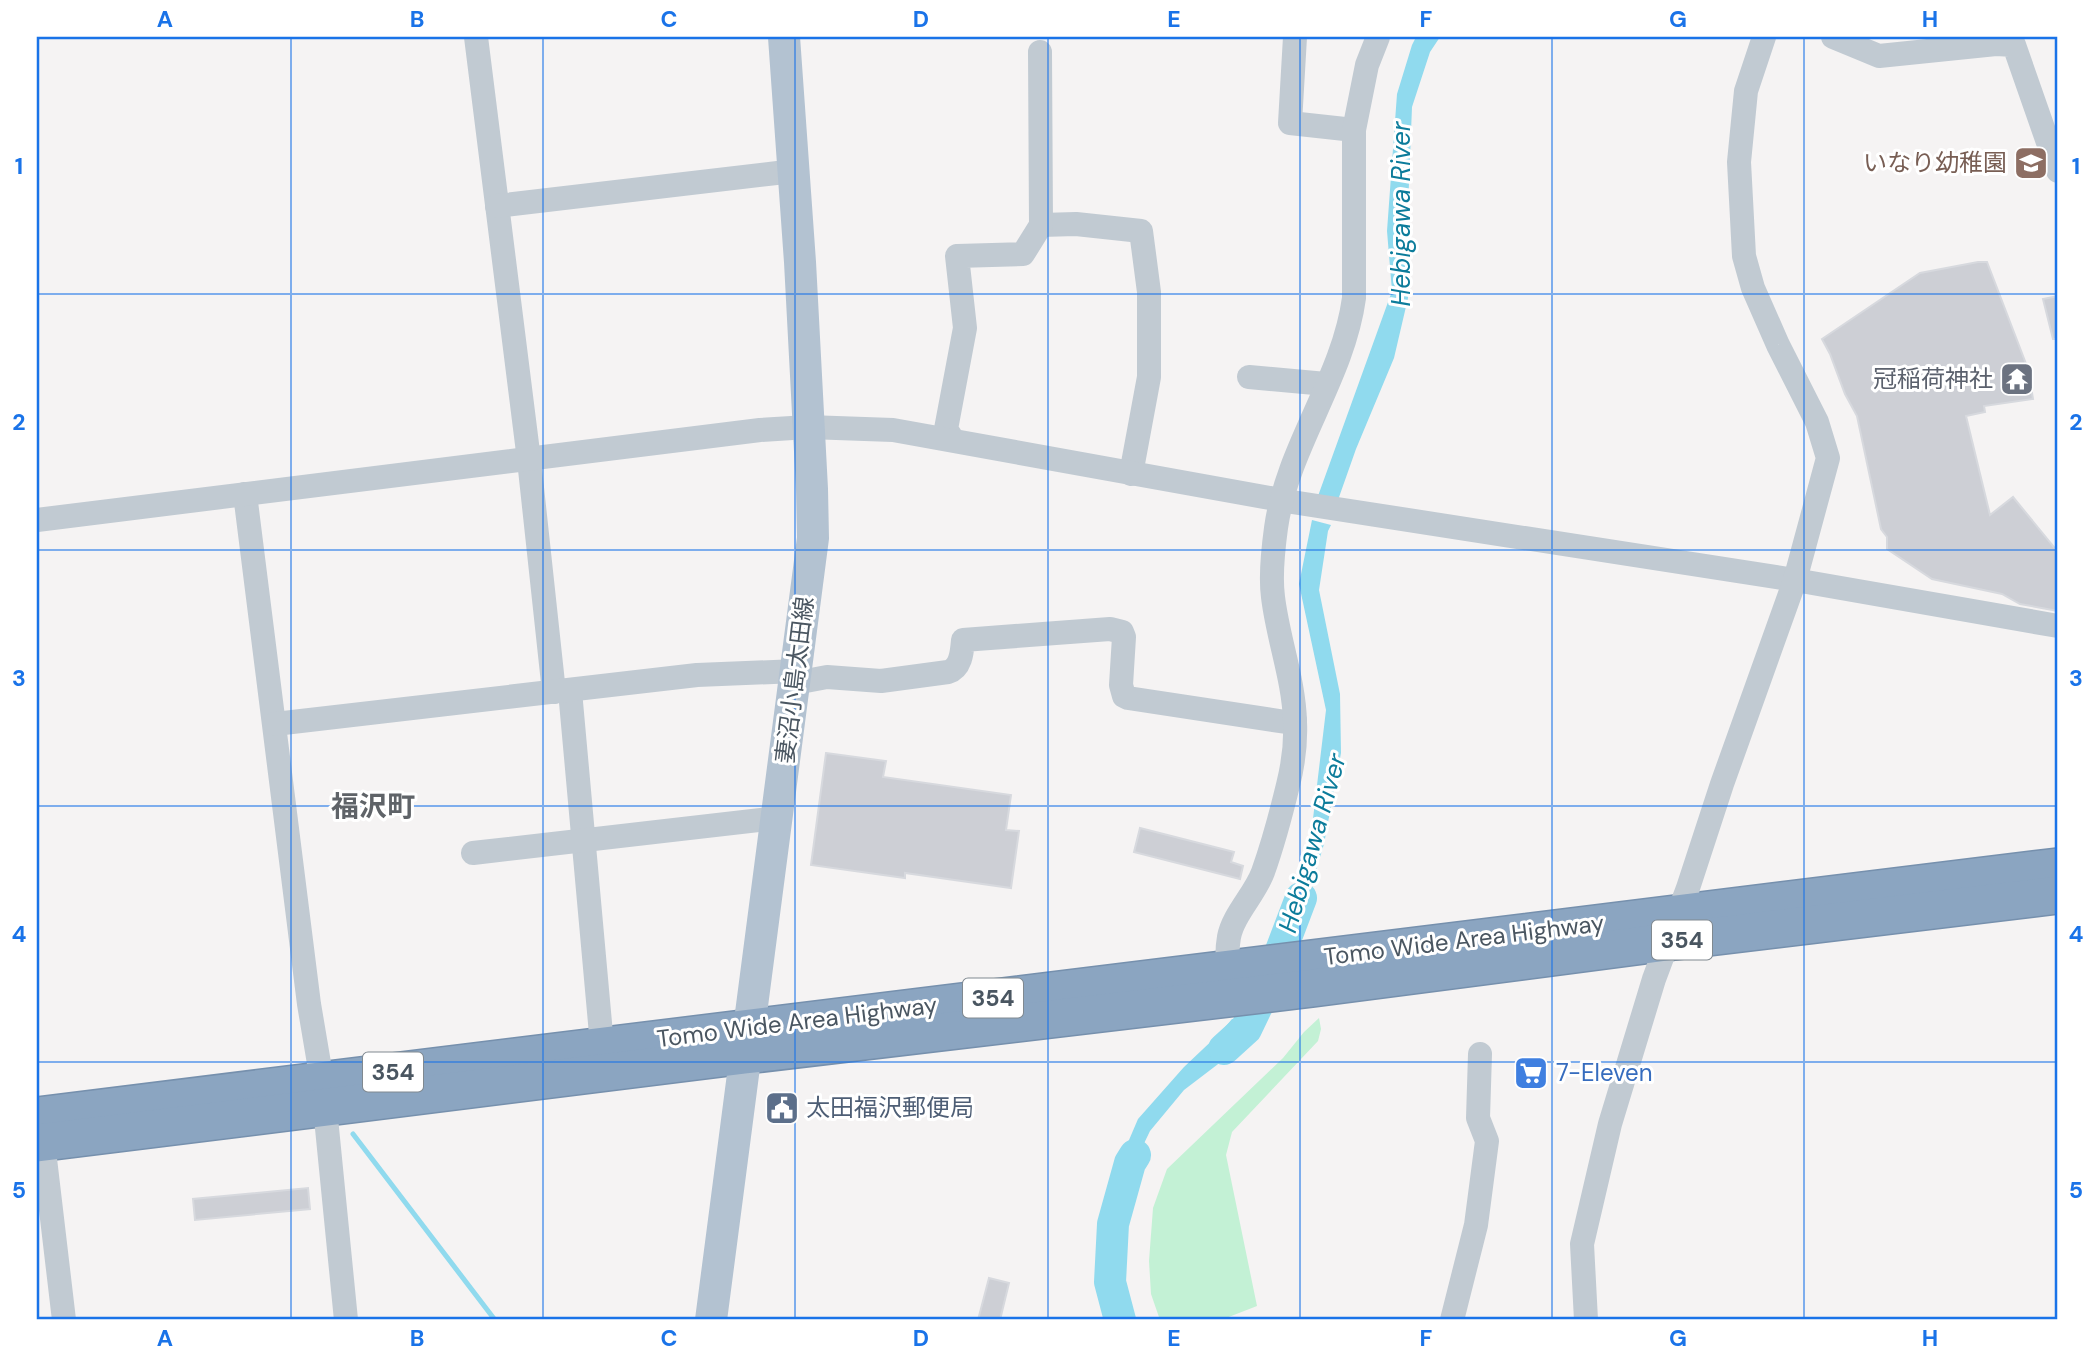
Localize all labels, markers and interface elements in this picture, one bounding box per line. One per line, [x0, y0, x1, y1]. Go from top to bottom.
text: A [157, 4, 173, 34]
text: B [410, 4, 424, 34]
text: C [661, 4, 677, 34]
text: D [913, 4, 929, 34]
text: E [1167, 4, 1181, 34]
text: F [1420, 4, 1433, 34]
text: G [1669, 4, 1687, 34]
text: H [1922, 4, 1938, 34]
water label: Hebigawa River [1384, 120, 1418, 306]
school or university icon: いなり幼稚園 [2012, 144, 2050, 182]
place label: いなり幼稚園 [1863, 147, 2007, 178]
text: 1 [15, 151, 23, 181]
text: 1 [2072, 151, 2080, 181]
temple icon: 冠稲荷神社 [1998, 360, 2036, 398]
place label: 冠稲荷神社 [1873, 363, 1993, 394]
text: 2 [12, 407, 26, 437]
text: 2 [2069, 407, 2083, 437]
street label: 妻沼小島太田線 [769, 595, 820, 765]
text: 3 [12, 663, 26, 693]
text: 3 [2069, 663, 2083, 693]
water label: Hebigawa River [1270, 748, 1354, 937]
district label: 福沢町 [331, 788, 415, 825]
street label: Tomo Wide Area Highway [1322, 907, 1606, 972]
text: 4 [12, 919, 27, 949]
text: 4 [2069, 919, 2084, 949]
road number: 354 [1652, 920, 1712, 959]
road number: 354 [963, 979, 1023, 1018]
street label: Tomo Wide Area Highway [655, 989, 939, 1054]
road number: 354 [363, 1052, 423, 1092]
supermarket icon: 7-Eleven [1512, 1054, 1550, 1092]
place label: 7-Eleven [1556, 1057, 1653, 1088]
public building icon: 太田福沢郵便局 [763, 1089, 801, 1127]
place label: 太田福沢郵便局 [806, 1092, 974, 1123]
text: 5 [12, 1175, 26, 1205]
text: 5 [2069, 1175, 2083, 1205]
text: A [157, 1323, 173, 1353]
text: B [410, 1323, 424, 1353]
text: C [661, 1323, 677, 1353]
text: D [913, 1323, 929, 1353]
text: E [1167, 1323, 1181, 1353]
text: F [1420, 1323, 1433, 1353]
text: G [1669, 1323, 1687, 1353]
text: H [1922, 1323, 1938, 1353]

